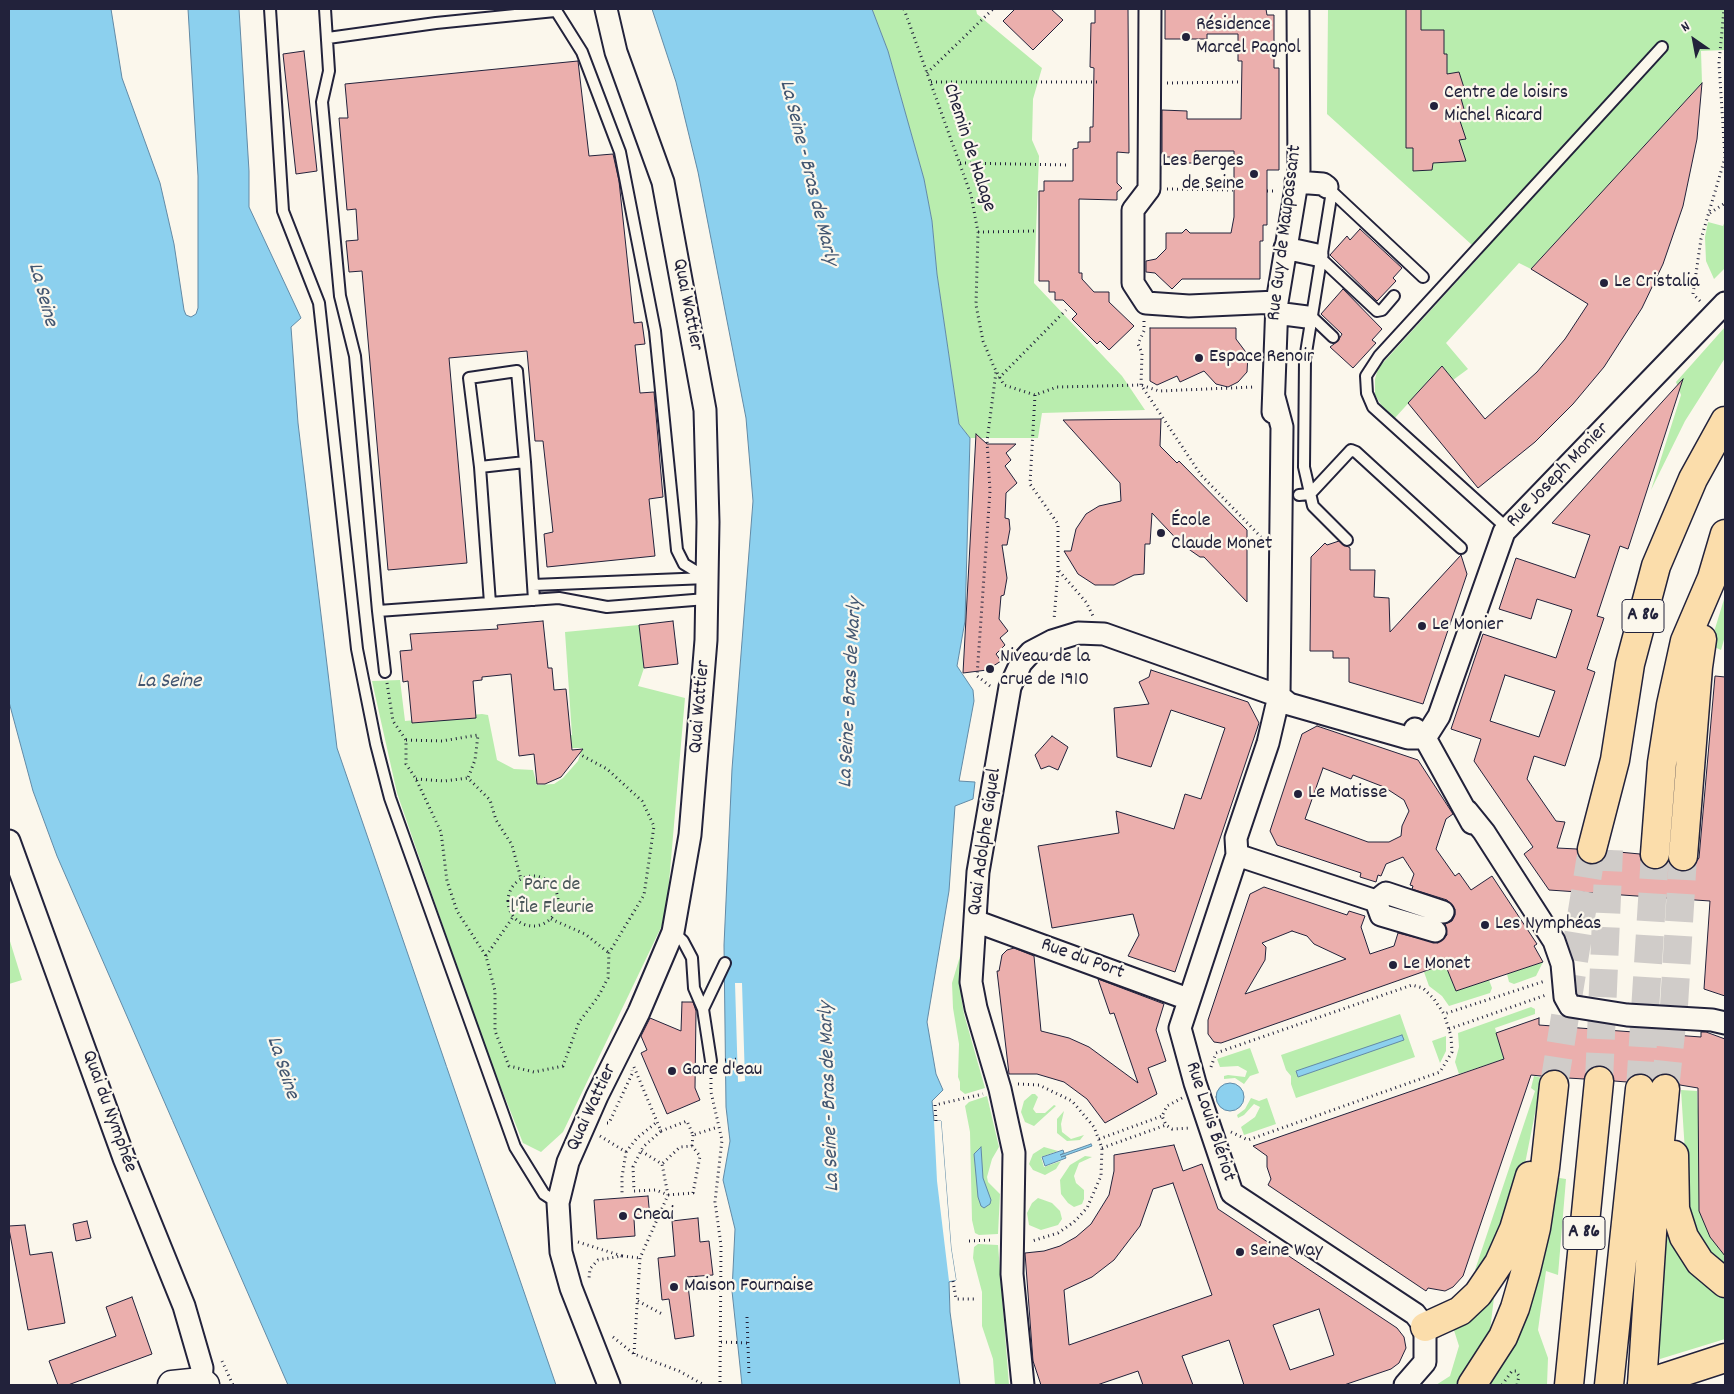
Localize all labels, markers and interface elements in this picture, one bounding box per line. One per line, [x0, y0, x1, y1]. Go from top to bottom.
place label: Résidence Marcel Pagnol [1196, 14, 1301, 61]
north arrow [1669, 15, 1719, 65]
text: N [1677, 17, 1694, 38]
marker: Résidence Marcel Pagnol [1180, 31, 1192, 43]
water label: La Seine - Bras de Marly [772, 78, 842, 268]
street label: Chemin de Halage [936, 81, 1000, 215]
place label: Centre de loisirs Michel Ricard [1444, 82, 1568, 129]
marker: Centre de loisirs Michel Ricard [1428, 100, 1440, 112]
street label: Rue Guy de Maupassant [1263, 144, 1309, 322]
place label: Les Berges de Seine [1162, 150, 1244, 197]
marker: Les Berges de Seine [1248, 168, 1260, 180]
street label: Quai Wattier [665, 257, 707, 353]
water label: La Seine [20, 261, 62, 329]
place label: Le Cristalia [1614, 271, 1699, 295]
marker: Le Cristalia [1598, 277, 1610, 289]
place label: Espace Renoir [1209, 346, 1314, 370]
marker: Espace Renoir [1193, 352, 1205, 364]
street label: Rue Joseph Monier [1502, 418, 1616, 534]
place label: École Claude Monet [1171, 510, 1272, 557]
marker: École Claude Monet [1155, 527, 1167, 539]
water label: La Seine - Bras de Marly [834, 598, 870, 788]
road number: A 86 [1622, 600, 1664, 632]
place label: Le Monier [1432, 614, 1503, 638]
marker: Le Monier [1416, 620, 1428, 632]
place label: Niveau de la crue de 1910 [1000, 646, 1090, 693]
street label: Quai Wattier [685, 659, 717, 755]
marker: Niveau de la crue de 1910 [984, 663, 996, 675]
water label: La Seine [137, 670, 201, 696]
street label: Quai Adolphe Giquel [964, 767, 1008, 917]
place label: Le Matisse [1308, 782, 1387, 806]
marker: Le Matisse [1292, 788, 1304, 800]
park label: Parc de l'Île Fleurie [510, 874, 594, 921]
place label: Les Nymphéas [1495, 913, 1601, 937]
marker: Les Nymphéas [1479, 919, 1491, 931]
street label: Rue du Port [1037, 934, 1127, 986]
place label: Le Monet [1403, 953, 1471, 977]
marker: Le Monet [1387, 959, 1399, 971]
water label: La Seine - Bras de Marly [815, 1002, 847, 1192]
water label: La Seine [259, 1033, 303, 1103]
street label: Quai du Nymphée [75, 1048, 141, 1176]
place label: Gare d'eau [682, 1059, 762, 1083]
street label: Rue Louis Blériot [1178, 1059, 1240, 1185]
street label: Quai Wattier [562, 1061, 624, 1155]
marker: Gare d'eau [666, 1065, 678, 1077]
place label: Cneai [633, 1204, 674, 1228]
marker: Cneai [617, 1210, 629, 1222]
road number: A 86 [1563, 1216, 1605, 1250]
place label: Seine Way [1250, 1240, 1323, 1264]
marker: Seine Way [1234, 1246, 1246, 1258]
place label: Maison Fournaise [684, 1275, 813, 1299]
marker: Maison Fournaise [668, 1281, 680, 1293]

